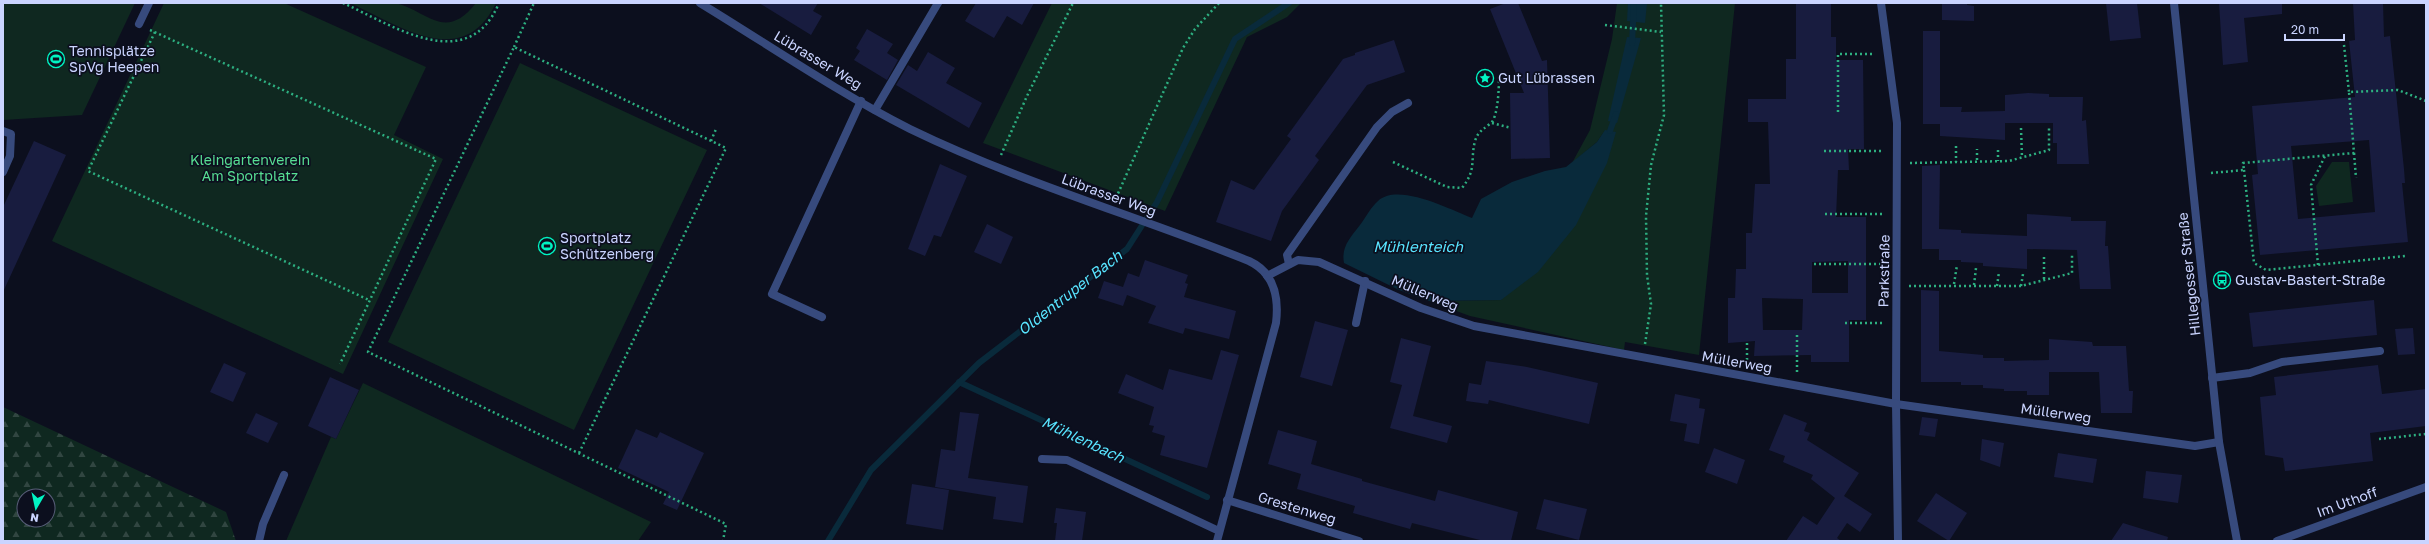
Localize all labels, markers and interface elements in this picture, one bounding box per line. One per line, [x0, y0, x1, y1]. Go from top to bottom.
scale bar [2285, 16, 2344, 42]
text: 20 m [2291, 22, 2319, 37]
street label: Lübrasser Weg [771, 27, 865, 92]
place label: Tennisplätze SpVg Heepen [69, 42, 159, 75]
sports icon: Tennisplätze SpVg Heepen [46, 49, 66, 69]
place icon: Gut Lübrassen [1475, 68, 1495, 88]
place label: Gut Lübrassen [1498, 69, 1595, 86]
park label: Kleingartenverein Am Sportplatz [190, 151, 310, 184]
street label: Lübrasser Weg [1059, 170, 1159, 220]
street label: Hillegosser Straße [2174, 211, 2203, 337]
place label: Sportplatz Schützenberg [560, 229, 654, 262]
street label: Parkstraße [1874, 234, 1893, 308]
sports icon: Sportplatz Schützenberg [537, 236, 557, 256]
water label: Mühlenteich [1373, 237, 1464, 255]
water label: Oldentruper Bach [1014, 246, 1126, 338]
bus stop icon: Gustav-Bastert-Straße [2212, 270, 2232, 290]
street label: Müllerweg [1389, 271, 1461, 314]
place label: Gustav-Bastert-Straße [2235, 271, 2385, 288]
street label: Müllerweg [1701, 347, 1774, 376]
street label: Müllerweg [2020, 399, 2092, 426]
water label: Mühlenbach [1039, 412, 1128, 466]
street label: Im Uthoff [2314, 483, 2379, 520]
north arrow [16, 488, 56, 528]
street label: Grestenweg [1256, 488, 1338, 527]
text: N [29, 511, 40, 525]

